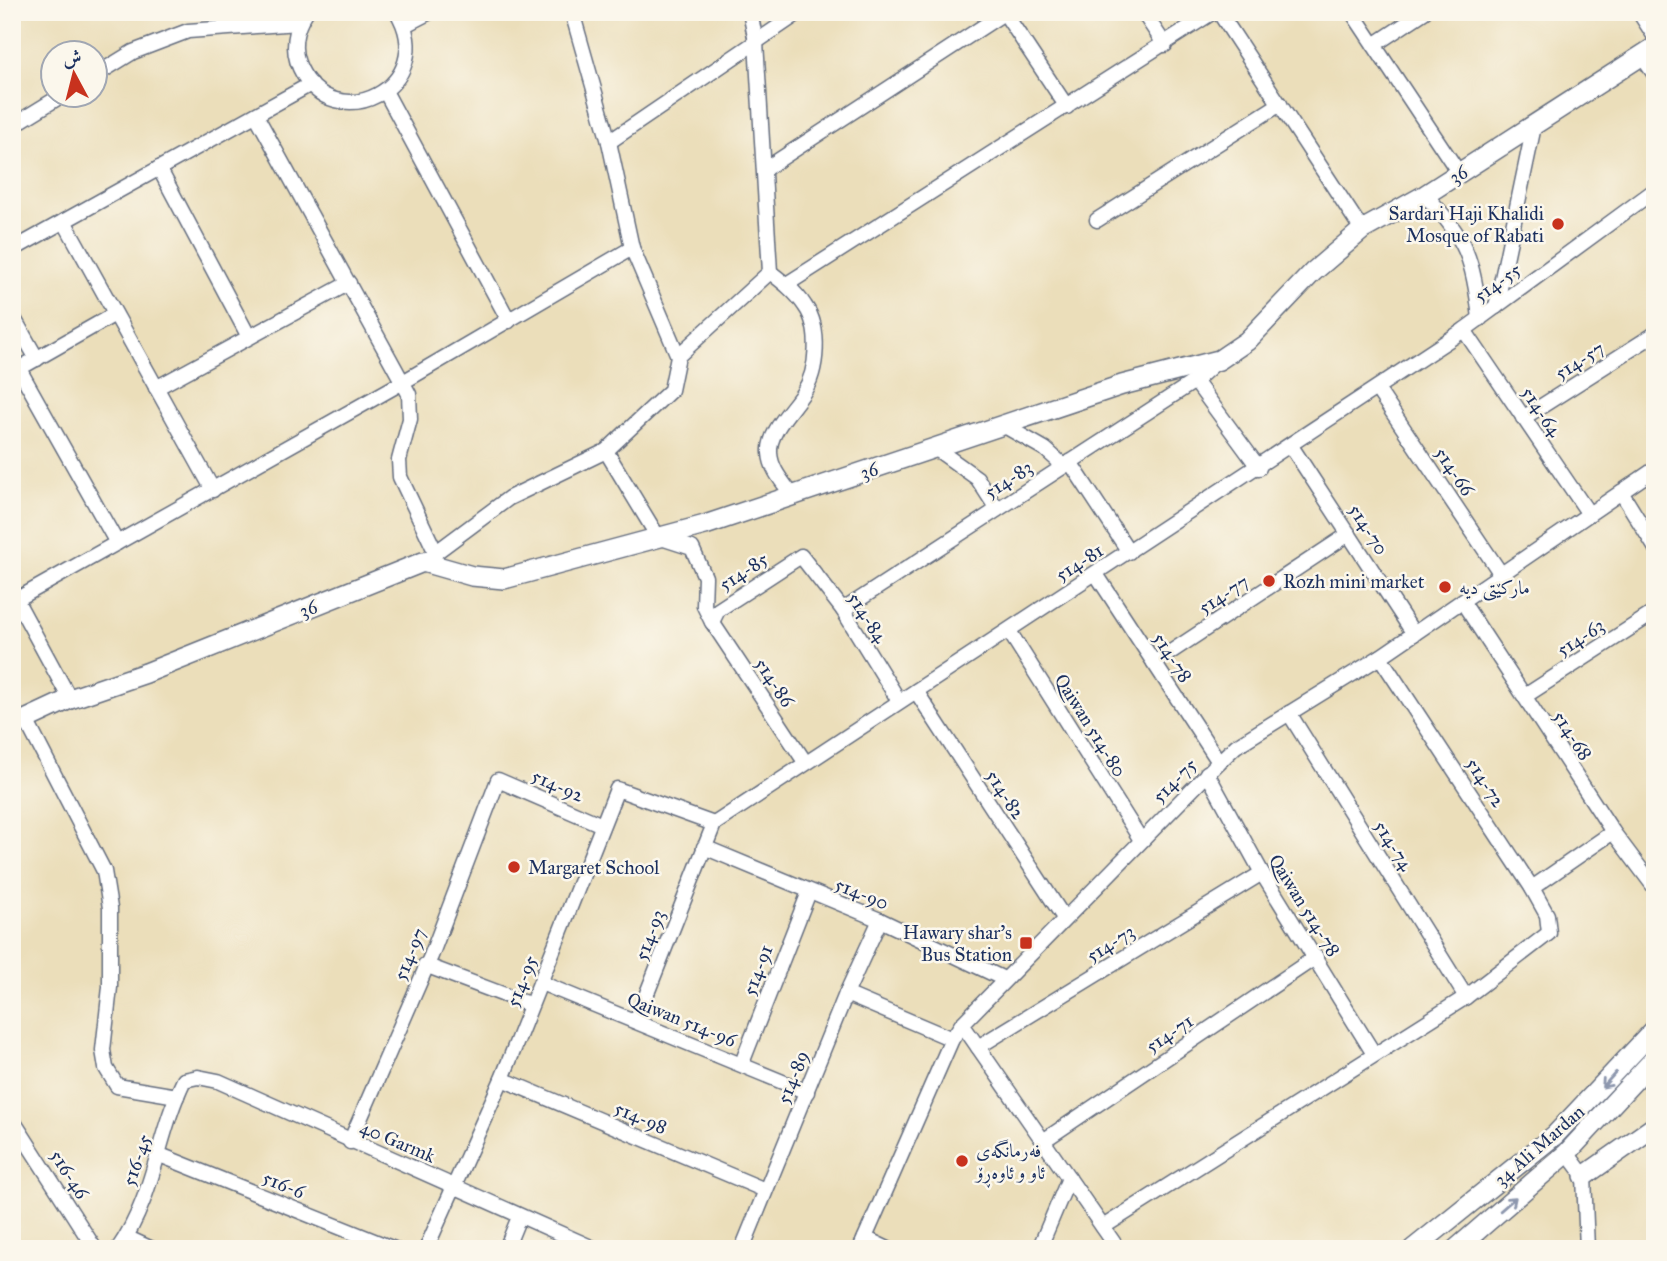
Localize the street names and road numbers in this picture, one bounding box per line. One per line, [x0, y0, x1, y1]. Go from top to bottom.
street label: 36 [1445, 159, 1473, 189]
street label: 514-55 [1469, 258, 1525, 307]
street label: 514-57 [1550, 336, 1608, 384]
street label: 514-64 [1517, 382, 1567, 441]
street label: 514-66 [1430, 442, 1480, 501]
street label: 514-83 [980, 455, 1037, 503]
street label: 36 [857, 456, 882, 484]
street label: 514-70 [1344, 500, 1393, 559]
street label: 514-81 [1051, 539, 1107, 586]
street label: 514-85 [715, 547, 772, 596]
street label: 514-77 [1194, 570, 1253, 619]
street label: 514-84 [843, 588, 893, 647]
street label: 36 [296, 594, 322, 622]
street label: 514-63 [1552, 614, 1608, 661]
street label: 514-78 [1148, 628, 1197, 687]
street label: 514-86 [750, 653, 800, 712]
street label: Qaiwan 514-80 [1050, 669, 1131, 781]
street label: 514-68 [1548, 706, 1597, 764]
street label: 514-75 [1147, 753, 1202, 807]
street label: 514-72 [1461, 753, 1510, 812]
street label: 514-92 [528, 764, 588, 807]
street label: 514-82 [981, 765, 1030, 824]
street label: 514-74 [1369, 816, 1418, 875]
street label: Qaiwan 514-78 [1264, 850, 1345, 961]
street label: 514-90 [832, 872, 892, 915]
street label: 514-93 [629, 907, 670, 964]
street label: 514-73 [1082, 920, 1139, 967]
street label: 514-97 [388, 924, 431, 984]
street label: 514-91 [737, 942, 778, 999]
street label: 514-95 [501, 952, 542, 1010]
street label: Qaiwan 514-96 [624, 987, 741, 1052]
street label: 514-71 [1141, 1009, 1197, 1058]
street label: 514-89 [771, 1047, 813, 1107]
street label: 514-98 [611, 1096, 671, 1139]
street label: 34 Ali Mardan [1490, 1100, 1589, 1191]
street label: 40 Garmk [357, 1115, 439, 1168]
street label: 516-45 [117, 1131, 156, 1189]
street label: 516-46 [45, 1145, 95, 1204]
street label: 516-6 [259, 1166, 309, 1204]

